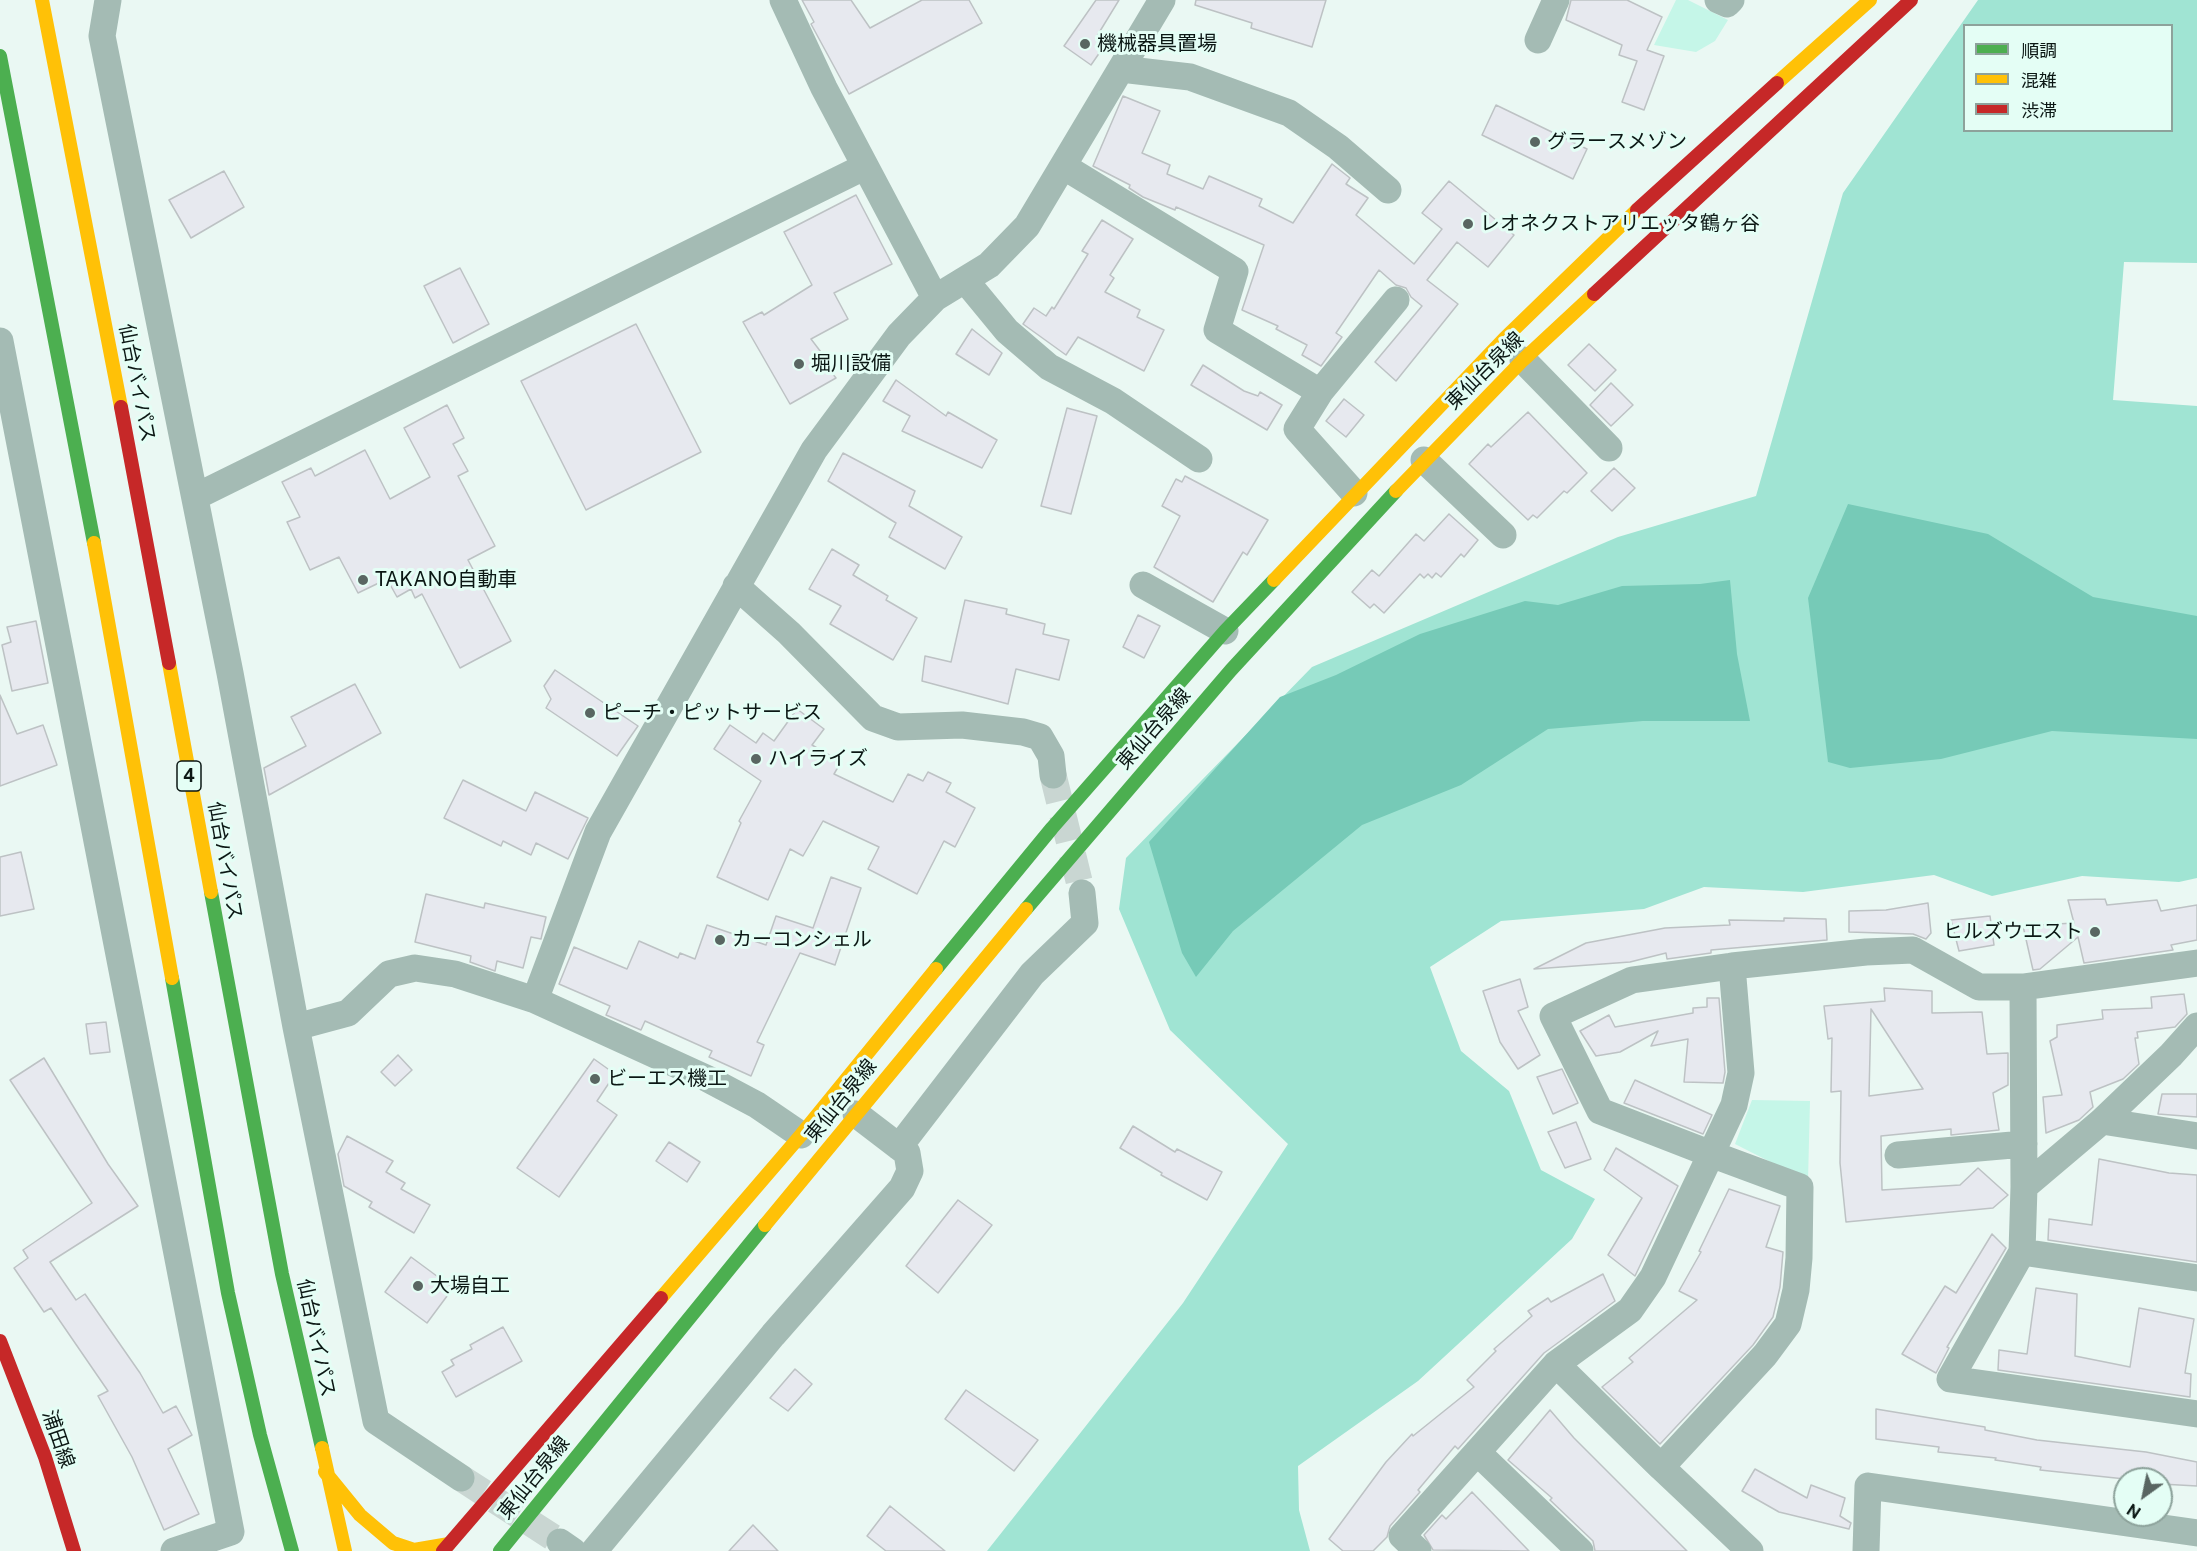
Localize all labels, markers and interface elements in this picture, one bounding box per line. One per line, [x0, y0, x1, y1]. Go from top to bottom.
legend [1963, 24, 2173, 132]
place label: 機械器具置場 [1097, 32, 1217, 56]
marker: 機械器具置場 [1078, 37, 1092, 51]
text: 順調 [2021, 40, 2057, 61]
text: 混雑 [2021, 70, 2057, 91]
text: 渋滞 [2021, 100, 2057, 121]
place label: グラースメゾン [1547, 130, 1687, 154]
marker: グラースメゾン [1528, 135, 1542, 149]
place label: レオネクストアリエッタ鶴ヶ谷 [1480, 212, 1760, 236]
marker: レオネクストアリエッタ鶴ヶ谷 [1461, 217, 1475, 231]
street label: 仙台バイパス [114, 322, 160, 444]
street label: 東仙台泉線 [1441, 327, 1529, 415]
place label: 堀川設備 [811, 352, 891, 376]
marker: 堀川設備 [792, 357, 806, 371]
place label: TAKANO自動車 [375, 568, 517, 592]
marker: TAKANO自動車 [356, 573, 370, 587]
street label: 東仙台泉線 [1112, 683, 1196, 775]
place label: ピーチ・ピットサービス [602, 701, 822, 725]
marker: ピーチ・ピットサービス [583, 706, 597, 720]
place label: ハイライズ [768, 747, 868, 771]
marker: ハイライズ [749, 752, 763, 766]
road number: 4 [177, 761, 201, 791]
street label: 仙台バイパス [203, 800, 247, 922]
place label: ヒルズウエスト [1943, 920, 2083, 944]
marker: ヒルズウエスト [2088, 925, 2102, 939]
place label: カーコンシェル [732, 928, 872, 952]
marker: カーコンシェル [713, 933, 727, 947]
street label: 東仙台泉線 [800, 1055, 882, 1147]
place label: ビーエス機工 [607, 1067, 727, 1091]
marker: ビーエス機工 [588, 1072, 602, 1086]
place label: 大場自工 [430, 1274, 510, 1298]
street label: 仙台バイパス [292, 1277, 340, 1399]
marker: 大場自工 [411, 1279, 425, 1293]
street label: 浦田線 [37, 1407, 79, 1471]
street label: 東仙台泉線 [493, 1432, 575, 1524]
north arrow [2113, 1467, 2173, 1527]
text: N [2124, 1499, 2144, 1522]

